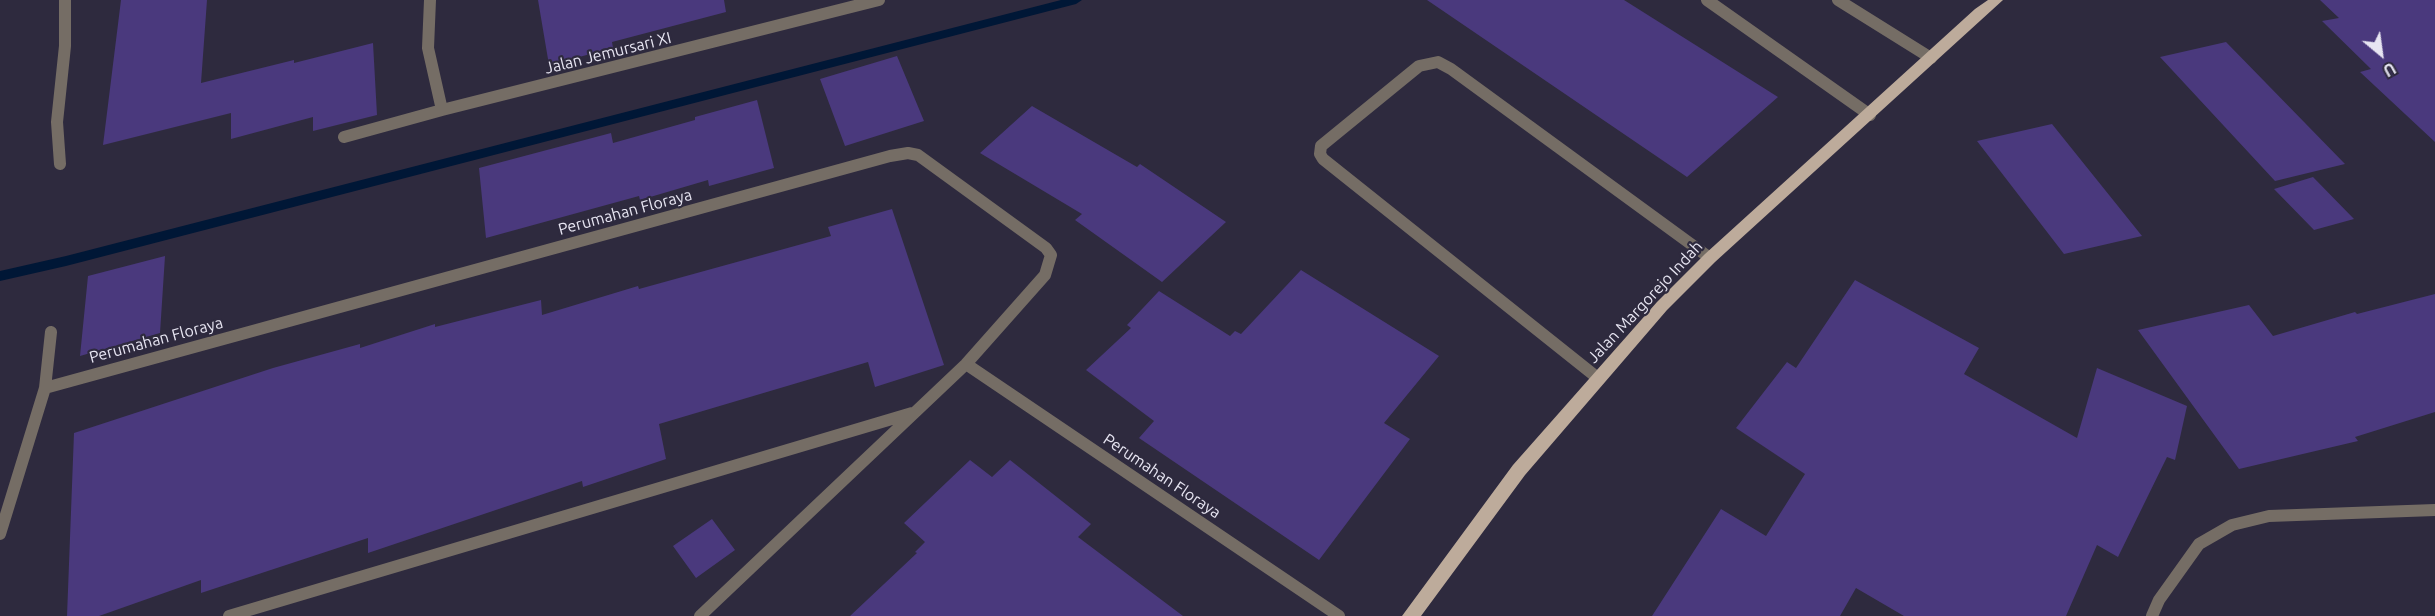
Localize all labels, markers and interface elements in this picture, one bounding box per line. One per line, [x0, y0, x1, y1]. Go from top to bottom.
north arrow [2351, 24, 2411, 84]
street label: Jalan Jemursari XI [543, 28, 673, 78]
text: U [2380, 59, 2399, 80]
street label: Perumahan Floraya [556, 185, 694, 239]
street label: Jalan Margorejo Indah [1583, 237, 1707, 367]
street label: Perumahan Floraya [87, 313, 225, 367]
street label: Perumahan Floraya [1100, 430, 1224, 522]

